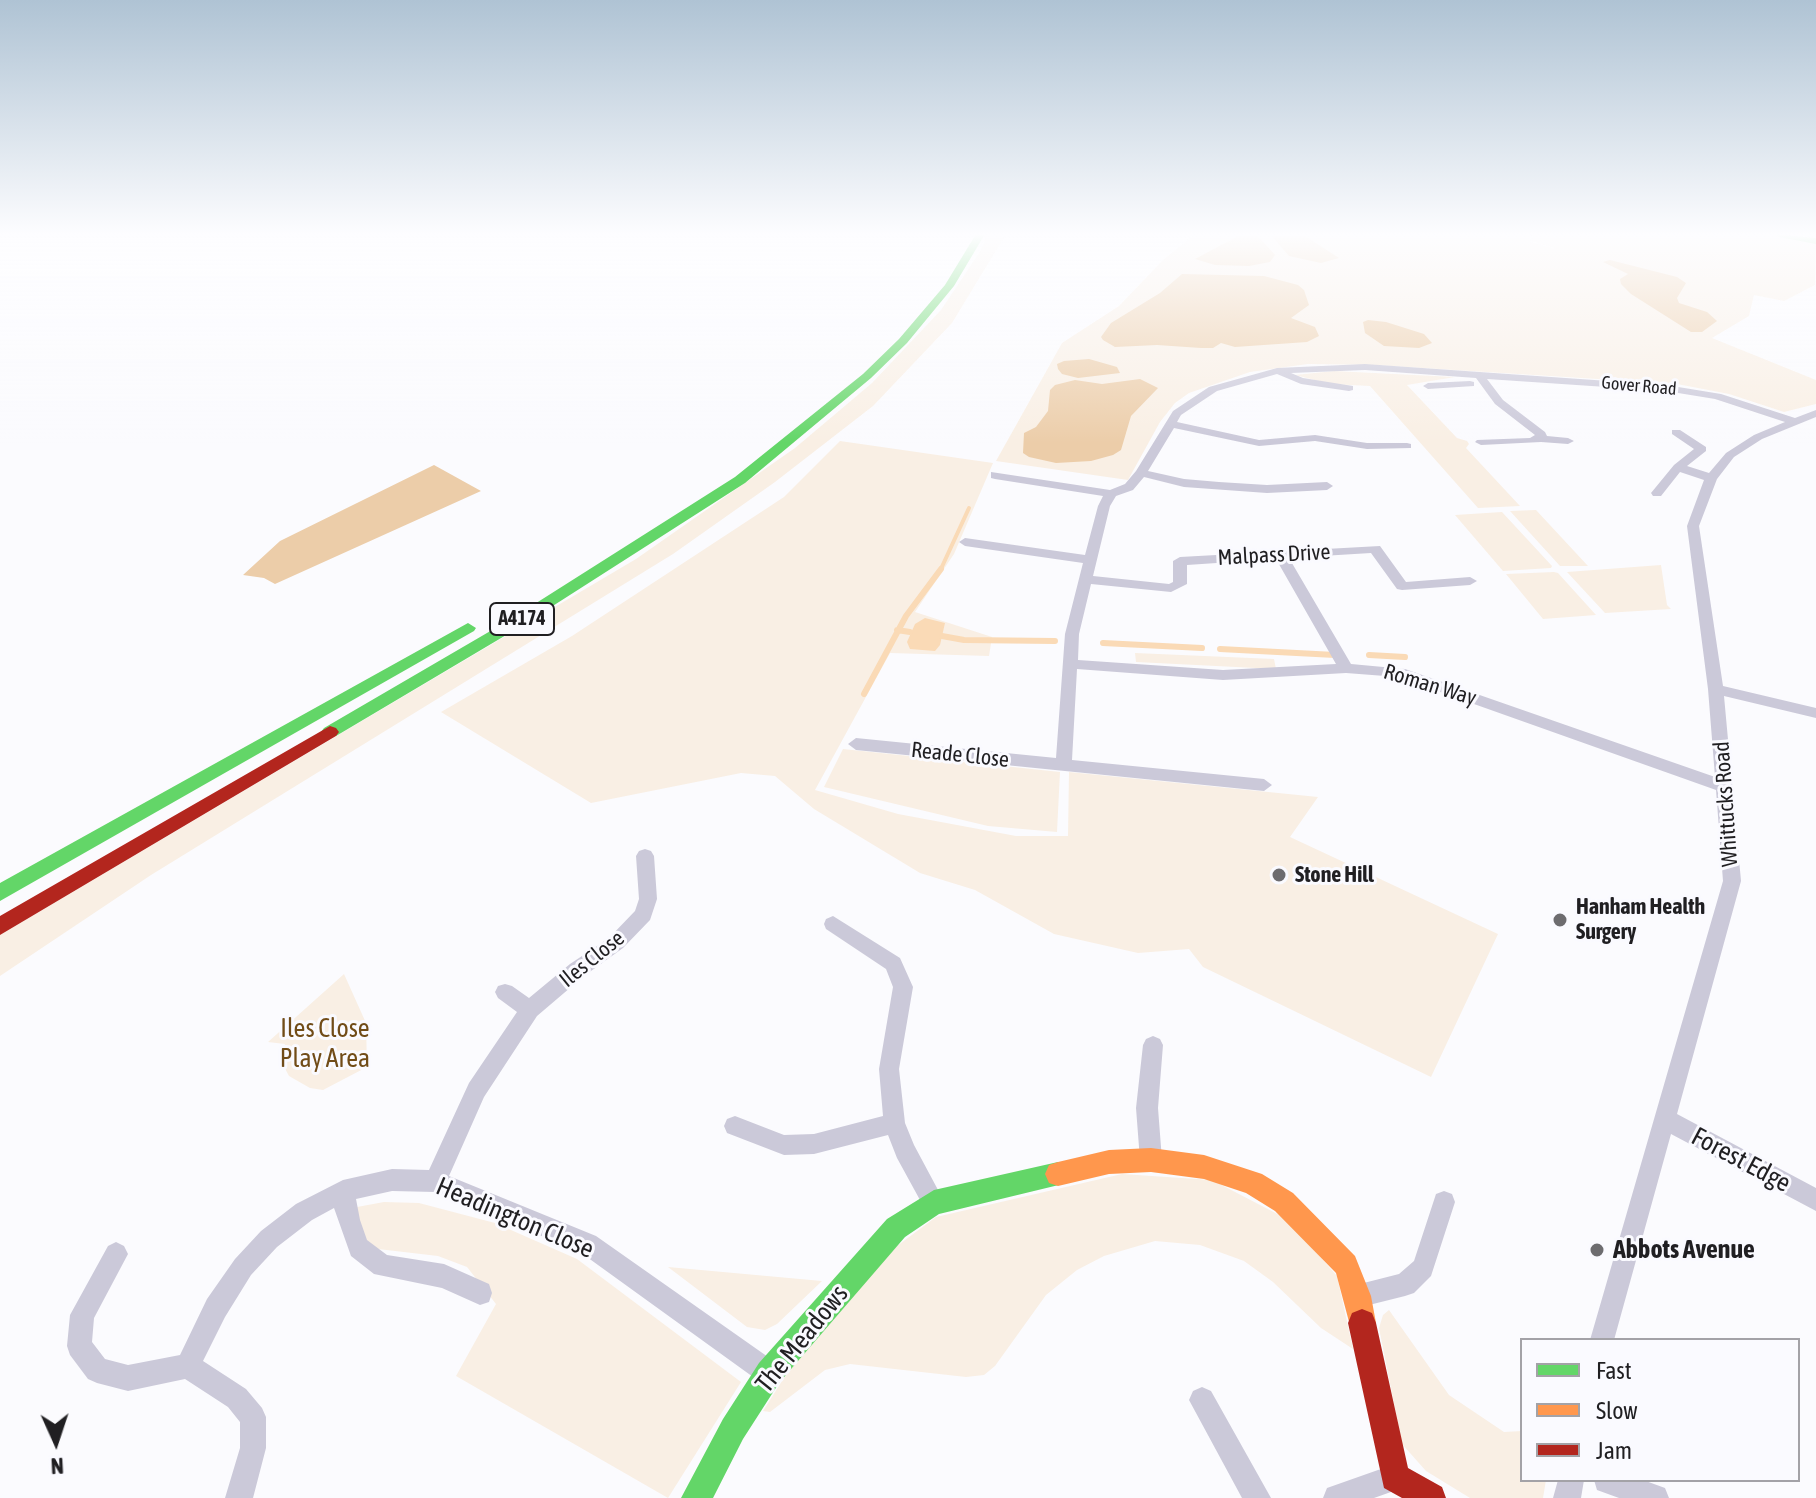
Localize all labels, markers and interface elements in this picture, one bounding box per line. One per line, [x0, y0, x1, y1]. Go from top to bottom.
street label: Gover Road [1601, 372, 1677, 400]
street label: Malpass Drive [1217, 539, 1331, 571]
road number: A4174 [490, 603, 554, 635]
street label: Roman Way [1380, 658, 1480, 712]
street label: Reade Close [910, 737, 1010, 773]
street label: Whittucks Road [1708, 740, 1744, 868]
place label: Stone Hill [1295, 862, 1374, 888]
marker: Stone Hill [1270, 866, 1288, 884]
place label: Hanham Health Surgery [1576, 894, 1705, 946]
marker: Hanham Health Surgery [1551, 911, 1569, 929]
street label: Iles Close [554, 925, 630, 993]
park label: Iles Close Play Area [280, 1013, 370, 1074]
street label: Forest Edge [1686, 1121, 1796, 1199]
street label: Headington Close [431, 1171, 599, 1265]
place label: Abbots Avenue [1613, 1234, 1755, 1266]
marker: Abbots Avenue [1588, 1241, 1606, 1259]
street label: The Meadows [749, 1279, 855, 1399]
legend [1520, 1338, 1800, 1482]
text: Fast [1596, 1357, 1632, 1384]
text: Slow [1596, 1397, 1638, 1424]
north arrow [16, 1402, 96, 1482]
text: Jam [1596, 1437, 1632, 1464]
text: N [50, 1453, 64, 1479]

